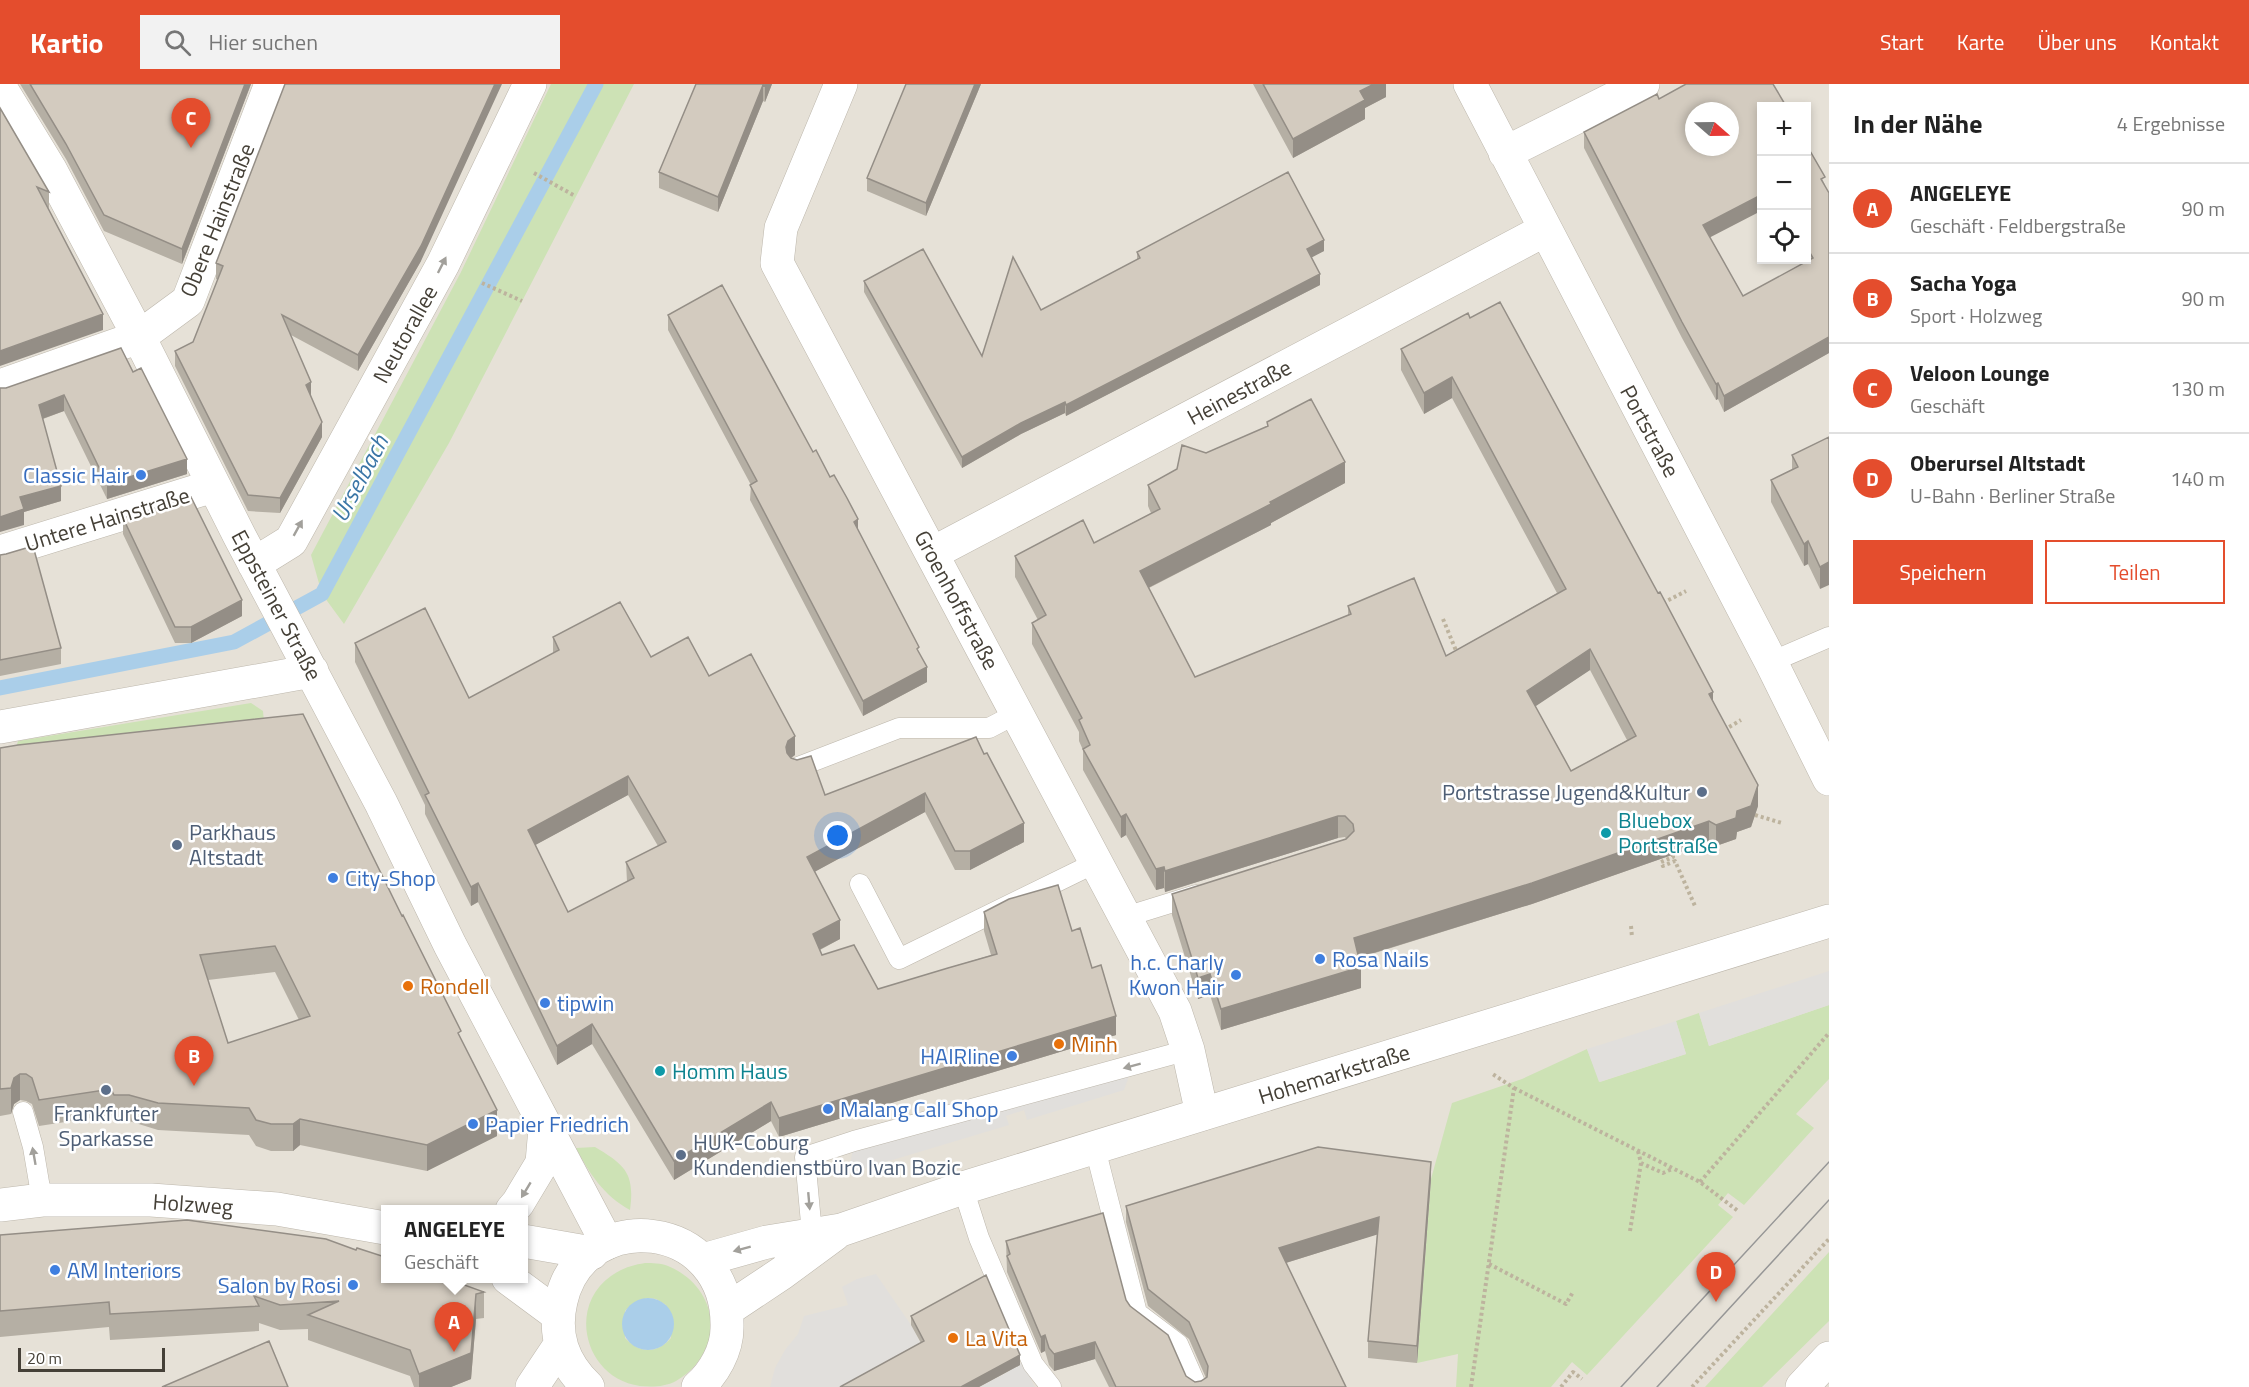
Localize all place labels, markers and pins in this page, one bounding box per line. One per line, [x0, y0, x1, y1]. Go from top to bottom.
pin: C [172, 98, 210, 148]
place label: Classic Hair [23, 458, 129, 492]
marker: Classic Hair [134, 468, 148, 482]
place label: Portstrasse Jugend&Kultur [1442, 775, 1690, 809]
marker: Portstrasse Jugend&Kultur [1695, 785, 1709, 799]
place label: Bluebox Portstraße [1618, 803, 1718, 862]
place label: Parkhaus Altstadt [189, 815, 276, 874]
marker: Bluebox Portstraße [1599, 826, 1613, 840]
marker: Parkhaus Altstadt [170, 838, 184, 852]
place label: City-Shop [345, 861, 436, 895]
marker: City-Shop [326, 871, 340, 885]
place label: Rosa Nails [1332, 942, 1429, 976]
place label: h.c. Charly Kwon Hair [1129, 945, 1224, 1004]
marker: Rosa Nails [1313, 952, 1327, 966]
marker: h.c. Charly Kwon Hair [1229, 968, 1243, 982]
place label: Rondell [420, 969, 490, 1003]
marker: Rondell [401, 979, 415, 993]
place label: tipwin [557, 986, 614, 1020]
marker: tipwin [538, 996, 552, 1010]
place label: Minh [1071, 1027, 1118, 1061]
pin: B [174, 1036, 214, 1086]
marker: Minh [1052, 1037, 1066, 1051]
place label: HAIRline [920, 1039, 1000, 1073]
marker: HAIRline [1005, 1049, 1019, 1063]
place label: Homm Haus [672, 1054, 788, 1088]
marker: Homm Haus [653, 1064, 667, 1078]
marker: Frankfurter Sparkasse [99, 1083, 113, 1097]
place label: Malang Call Shop [840, 1092, 999, 1126]
place label: Frankfurter Sparkasse [53, 1096, 159, 1155]
marker: Malang Call Shop [821, 1102, 835, 1116]
place label: Papier Friedrich [485, 1107, 629, 1141]
marker: Papier Friedrich [466, 1117, 480, 1131]
place label: HUK-Coburg Kundendienstbüro Ivan Bozic [693, 1125, 961, 1184]
marker: HUK-Coburg Kundendienstbüro Ivan Bozic [674, 1148, 688, 1162]
pin: D [1696, 1252, 1736, 1302]
place label: AM Interiors [67, 1253, 181, 1287]
marker: AM Interiors [48, 1263, 62, 1277]
place label: Salon by Rosi [218, 1268, 341, 1302]
marker: Salon by Rosi [346, 1278, 360, 1292]
pin: A [434, 1302, 474, 1352]
place label: La Vita [965, 1321, 1028, 1355]
marker: La Vita [946, 1331, 960, 1345]

